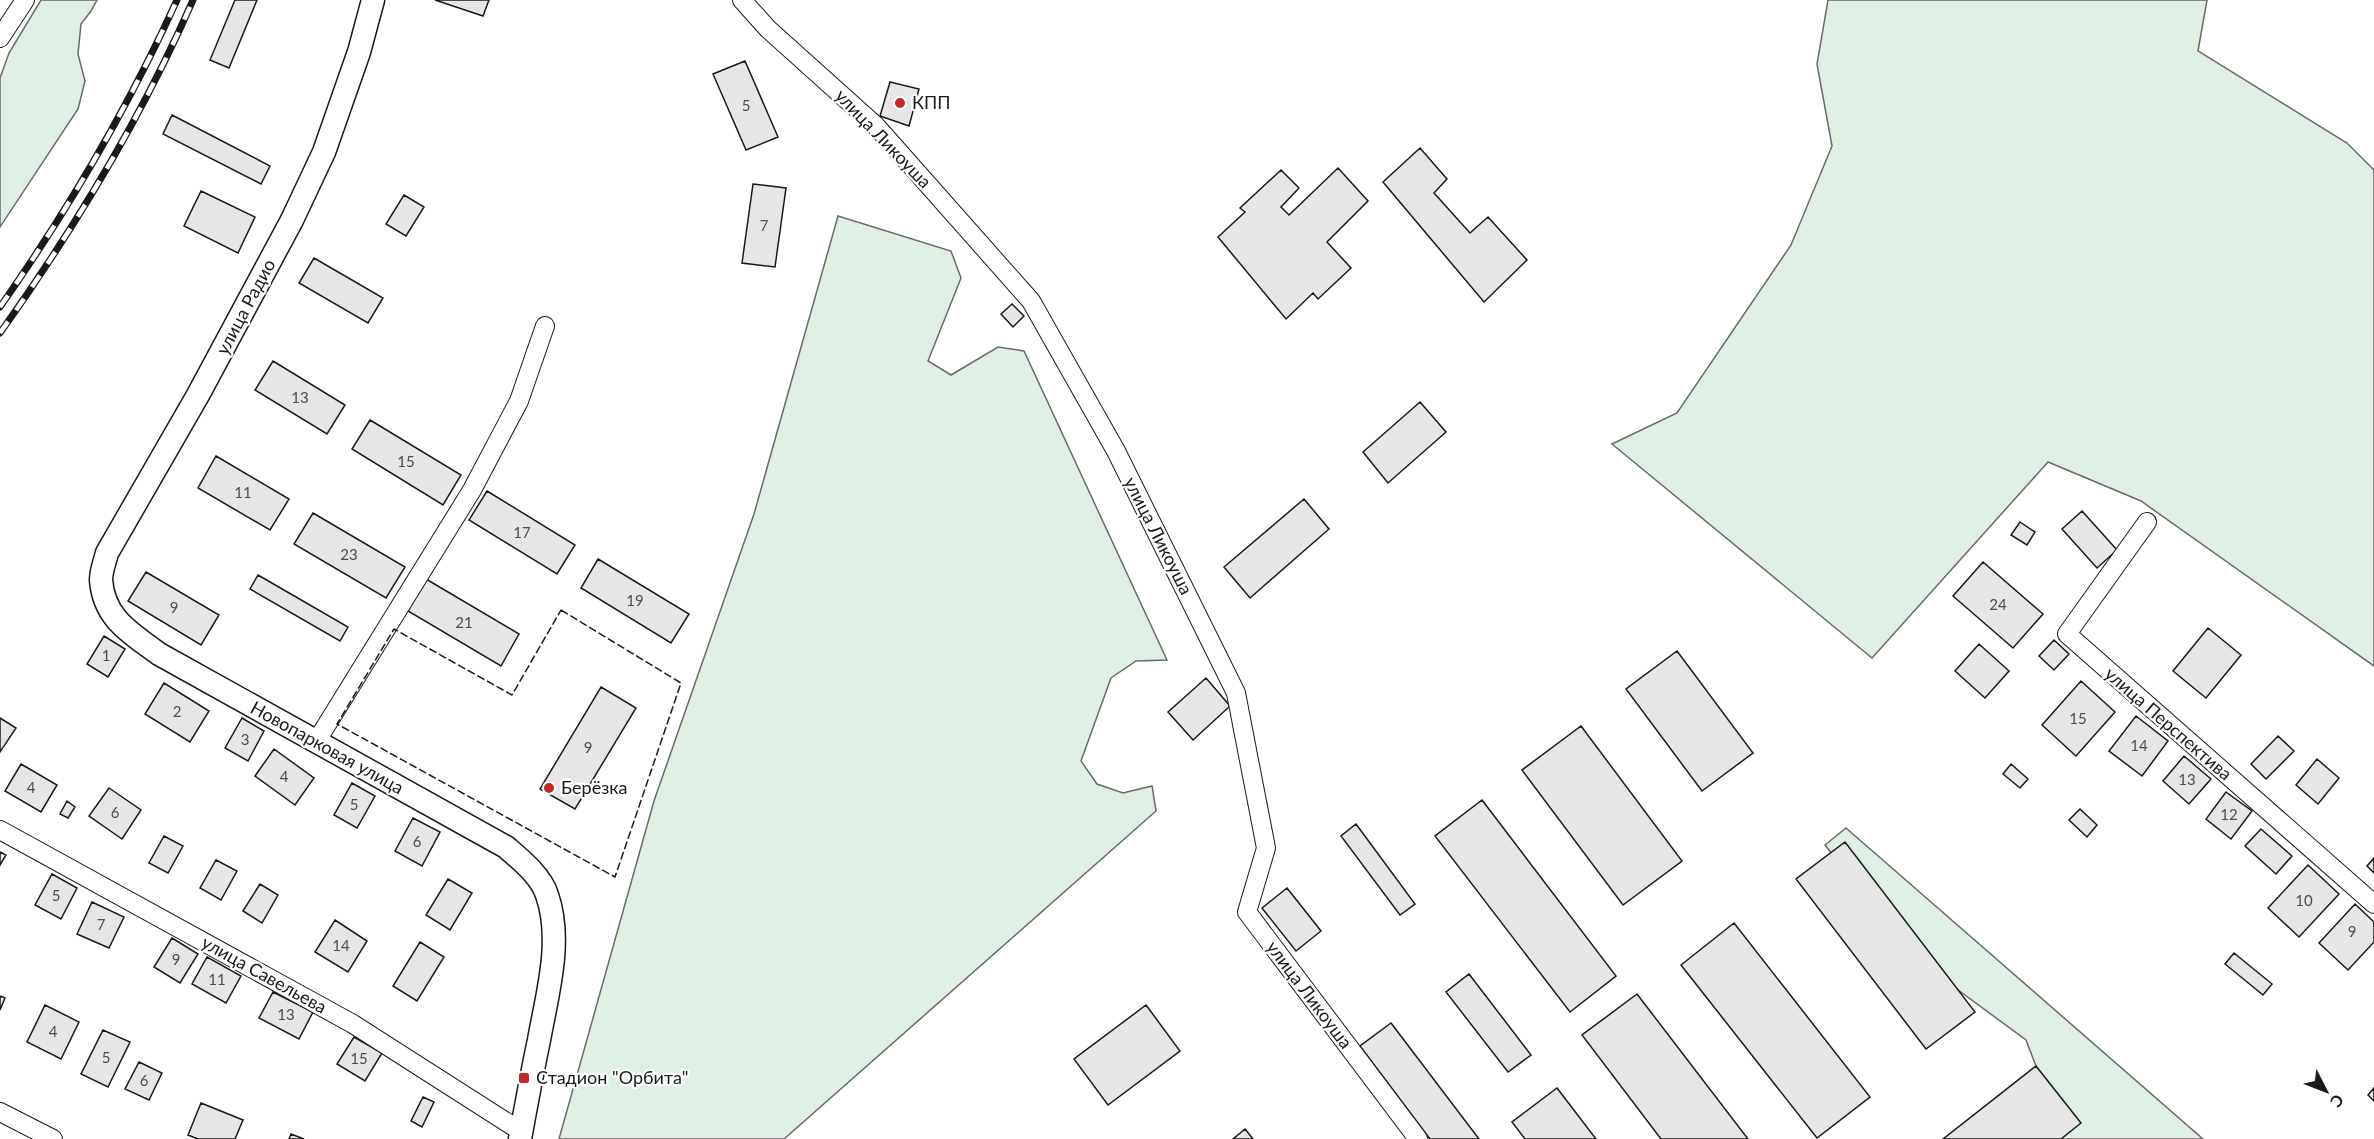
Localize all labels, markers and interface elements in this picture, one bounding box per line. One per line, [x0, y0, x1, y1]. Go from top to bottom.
street label: улица Ликоуша [831, 84, 936, 192]
place label: КПП [912, 91, 951, 113]
house number: 5 [742, 96, 750, 114]
marker: КПП [893, 96, 907, 110]
house number: 7 [760, 216, 769, 234]
street label: улица Радио [211, 255, 279, 358]
house number: 13 [291, 388, 309, 406]
house number: 15 [397, 452, 415, 470]
street label: улица Ликоуша [1120, 473, 1198, 598]
house number: 11 [234, 483, 252, 501]
house number: 17 [513, 523, 531, 541]
house number: 23 [340, 545, 358, 563]
house number: 19 [626, 591, 644, 609]
house number: 24 [1989, 595, 2007, 613]
house number: 9 [170, 598, 178, 616]
house number: 21 [455, 613, 473, 631]
house number: 1 [102, 646, 110, 664]
street label: улица Перспектива [2101, 662, 2237, 784]
street label: Новопарковая улица [247, 696, 408, 798]
house number: 2 [173, 702, 181, 720]
house number: 15 [2069, 709, 2087, 727]
house number: 3 [241, 730, 249, 748]
house number: 14 [2130, 736, 2148, 754]
house number: 9 [584, 738, 592, 756]
house number: 4 [280, 767, 289, 785]
house number: 13 [2178, 770, 2196, 788]
place label: Берёзка [561, 776, 628, 798]
house number: 4 [27, 778, 36, 796]
marker: Берёзка [542, 781, 556, 795]
house number: 5 [350, 795, 358, 813]
house number: 6 [111, 803, 120, 821]
house number: 12 [2220, 805, 2238, 823]
house number: 6 [413, 832, 422, 850]
house number: 5 [52, 886, 60, 904]
house number: 10 [2295, 891, 2313, 909]
house number: 7 [97, 915, 106, 933]
house number: 9 [2348, 922, 2356, 940]
street label: улица Савельева [198, 931, 331, 1018]
house number: 14 [332, 936, 350, 954]
street label: улица Ликоуша [1262, 936, 1357, 1053]
house number: 9 [172, 950, 180, 968]
house number: 11 [208, 970, 226, 988]
house number: 13 [277, 1005, 295, 1023]
house number: 4 [49, 1022, 58, 1040]
house number: 5 [102, 1048, 110, 1066]
house number: 15 [350, 1049, 368, 1067]
north arrow [2296, 1061, 2356, 1121]
place label: Стадион "Орбита" [536, 1066, 688, 1088]
house number: 6 [140, 1071, 149, 1089]
marker: Стадион "Орбита" [517, 1071, 531, 1085]
text: С [2327, 1091, 2348, 1112]

